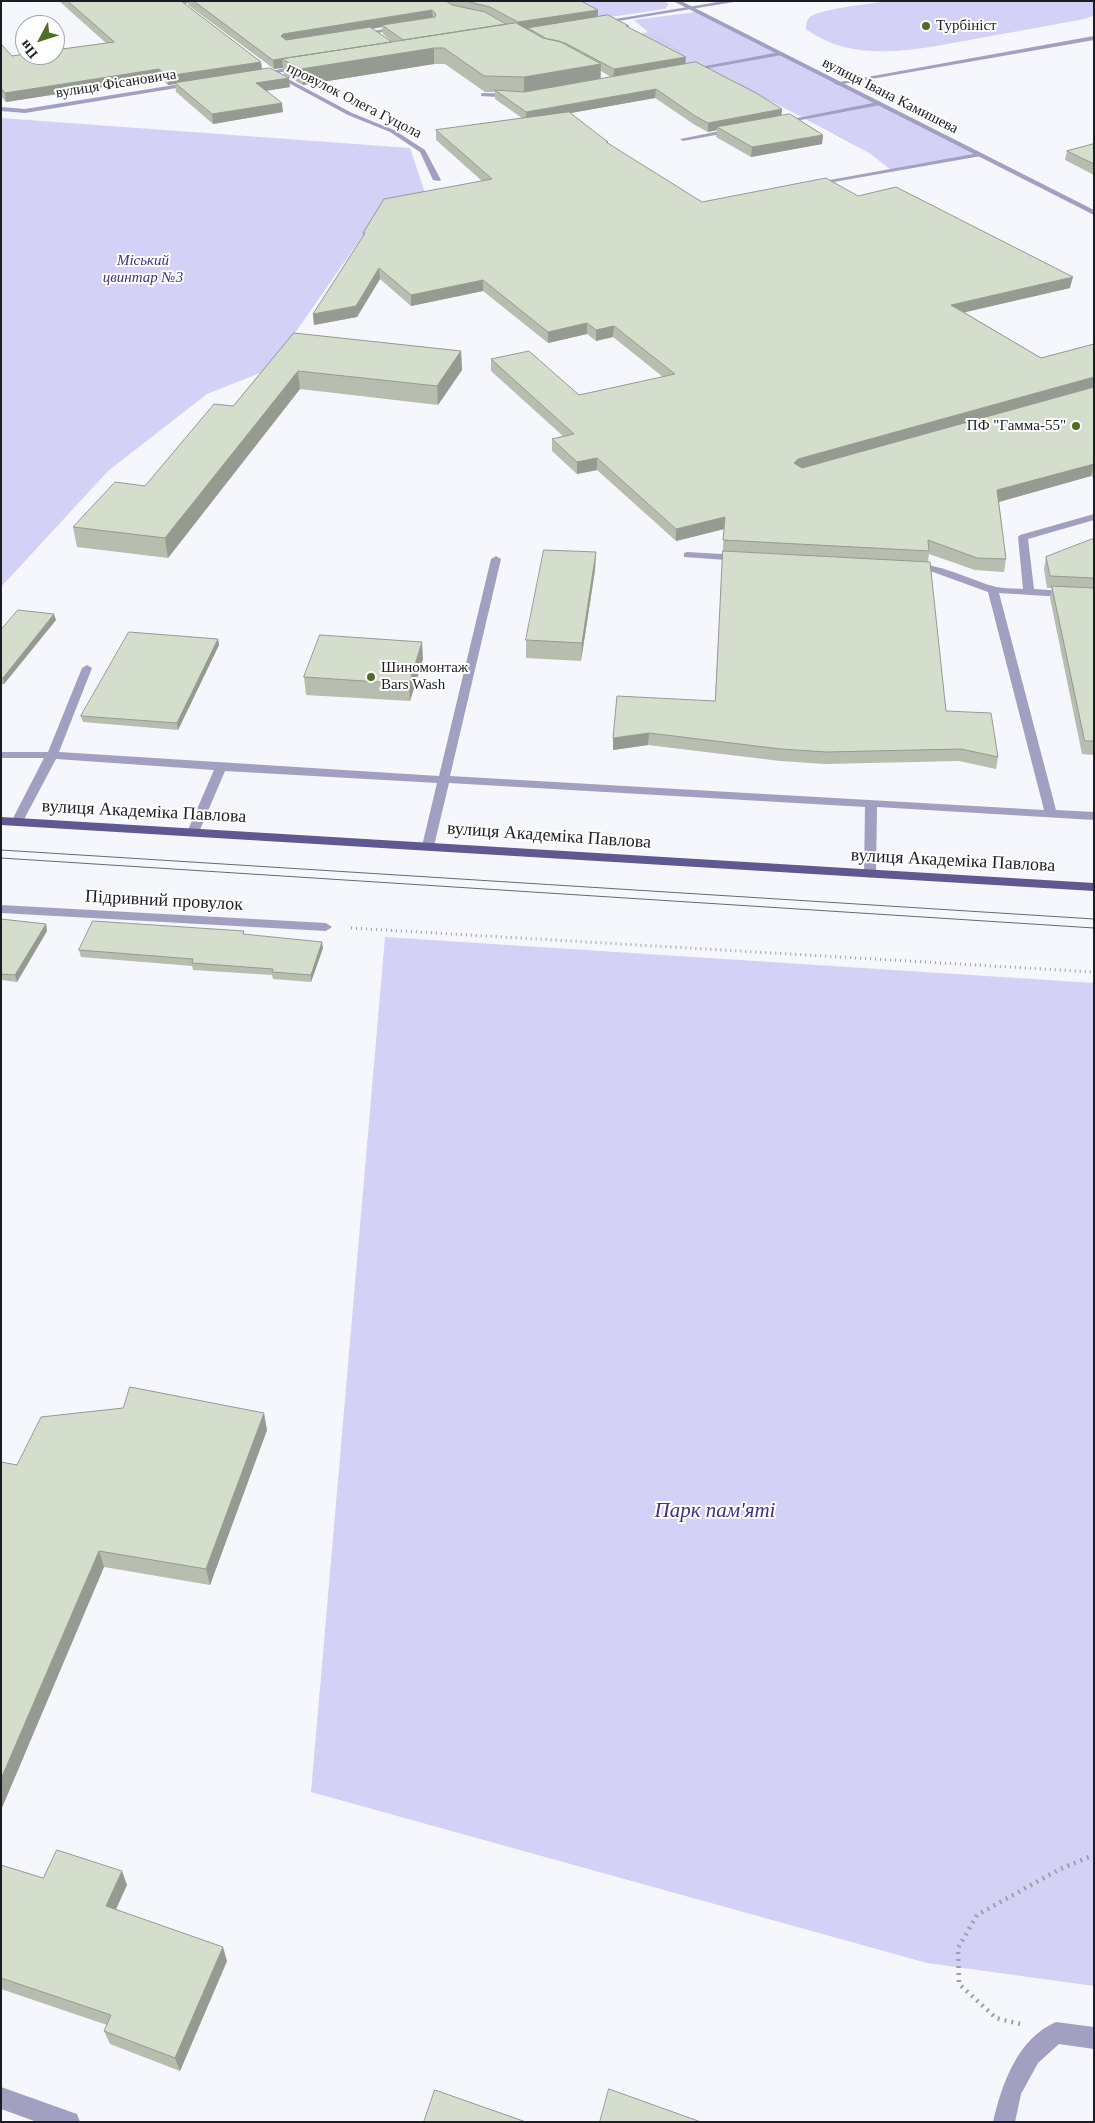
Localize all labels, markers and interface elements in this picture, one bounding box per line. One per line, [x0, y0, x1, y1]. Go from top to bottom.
north arrow [15, 15, 65, 65]
place label: Турбініст [936, 17, 997, 35]
marker: Турбініст [920, 20, 932, 32]
text: Пн [17, 37, 41, 61]
street label: вулиця Івана Камишева [819, 54, 961, 138]
street label: провулок Олега Гуцола [284, 59, 424, 143]
street label: вулиця Фісановича [54, 66, 178, 102]
park label: Міський цвинтар №3 [103, 252, 183, 287]
place label: ПФ "Гамма-55" [967, 417, 1066, 435]
marker: ПФ "Гамма-55" [1070, 420, 1082, 432]
place label: Шиномонтаж Bars Wash [381, 659, 468, 694]
marker: Шиномонтаж Bars Wash [365, 671, 377, 683]
street label: вулиця Академіка Павлова [41, 796, 247, 828]
street label: вулиця Академіка Павлова [446, 818, 652, 854]
street label: вулиця Академіка Павлова [850, 845, 1056, 877]
street label: Підривний провулок [84, 886, 244, 916]
park label: Парк пам'яті [655, 1498, 775, 1524]

